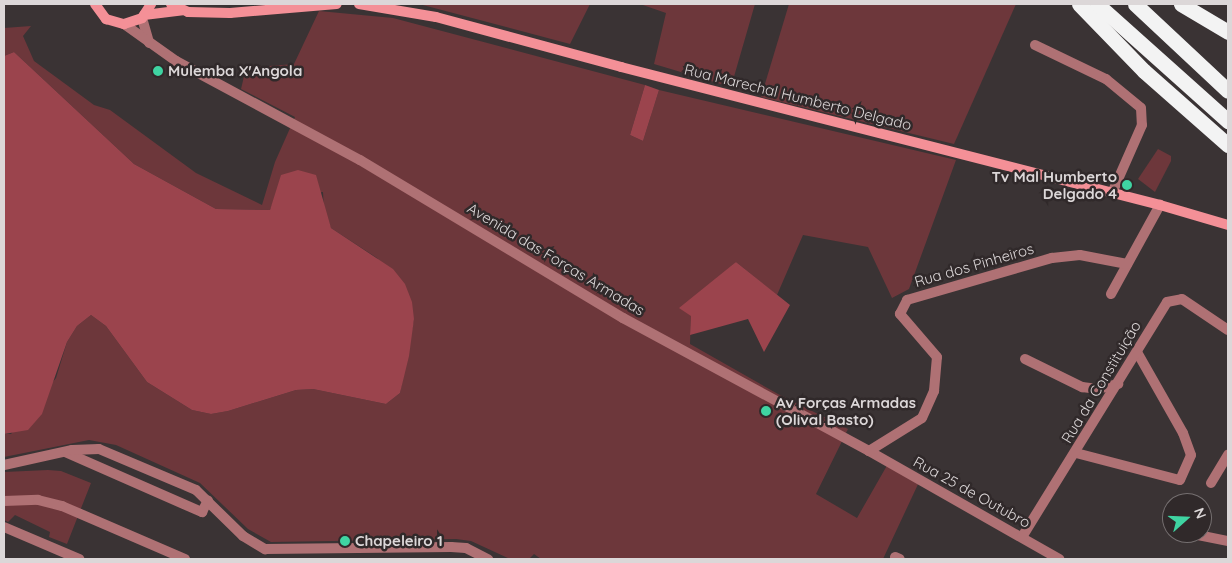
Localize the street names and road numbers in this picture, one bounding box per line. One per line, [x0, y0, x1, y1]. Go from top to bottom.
street label: Rua Marechal Humberto Delgado [682, 60, 914, 134]
street label: Avenida das Forças Armadas [464, 199, 648, 319]
street label: Rua dos Pinheiros [912, 239, 1036, 291]
street label: Rua da Constituição [1057, 318, 1145, 446]
street label: Rua 25 de Outubro [910, 452, 1034, 532]

